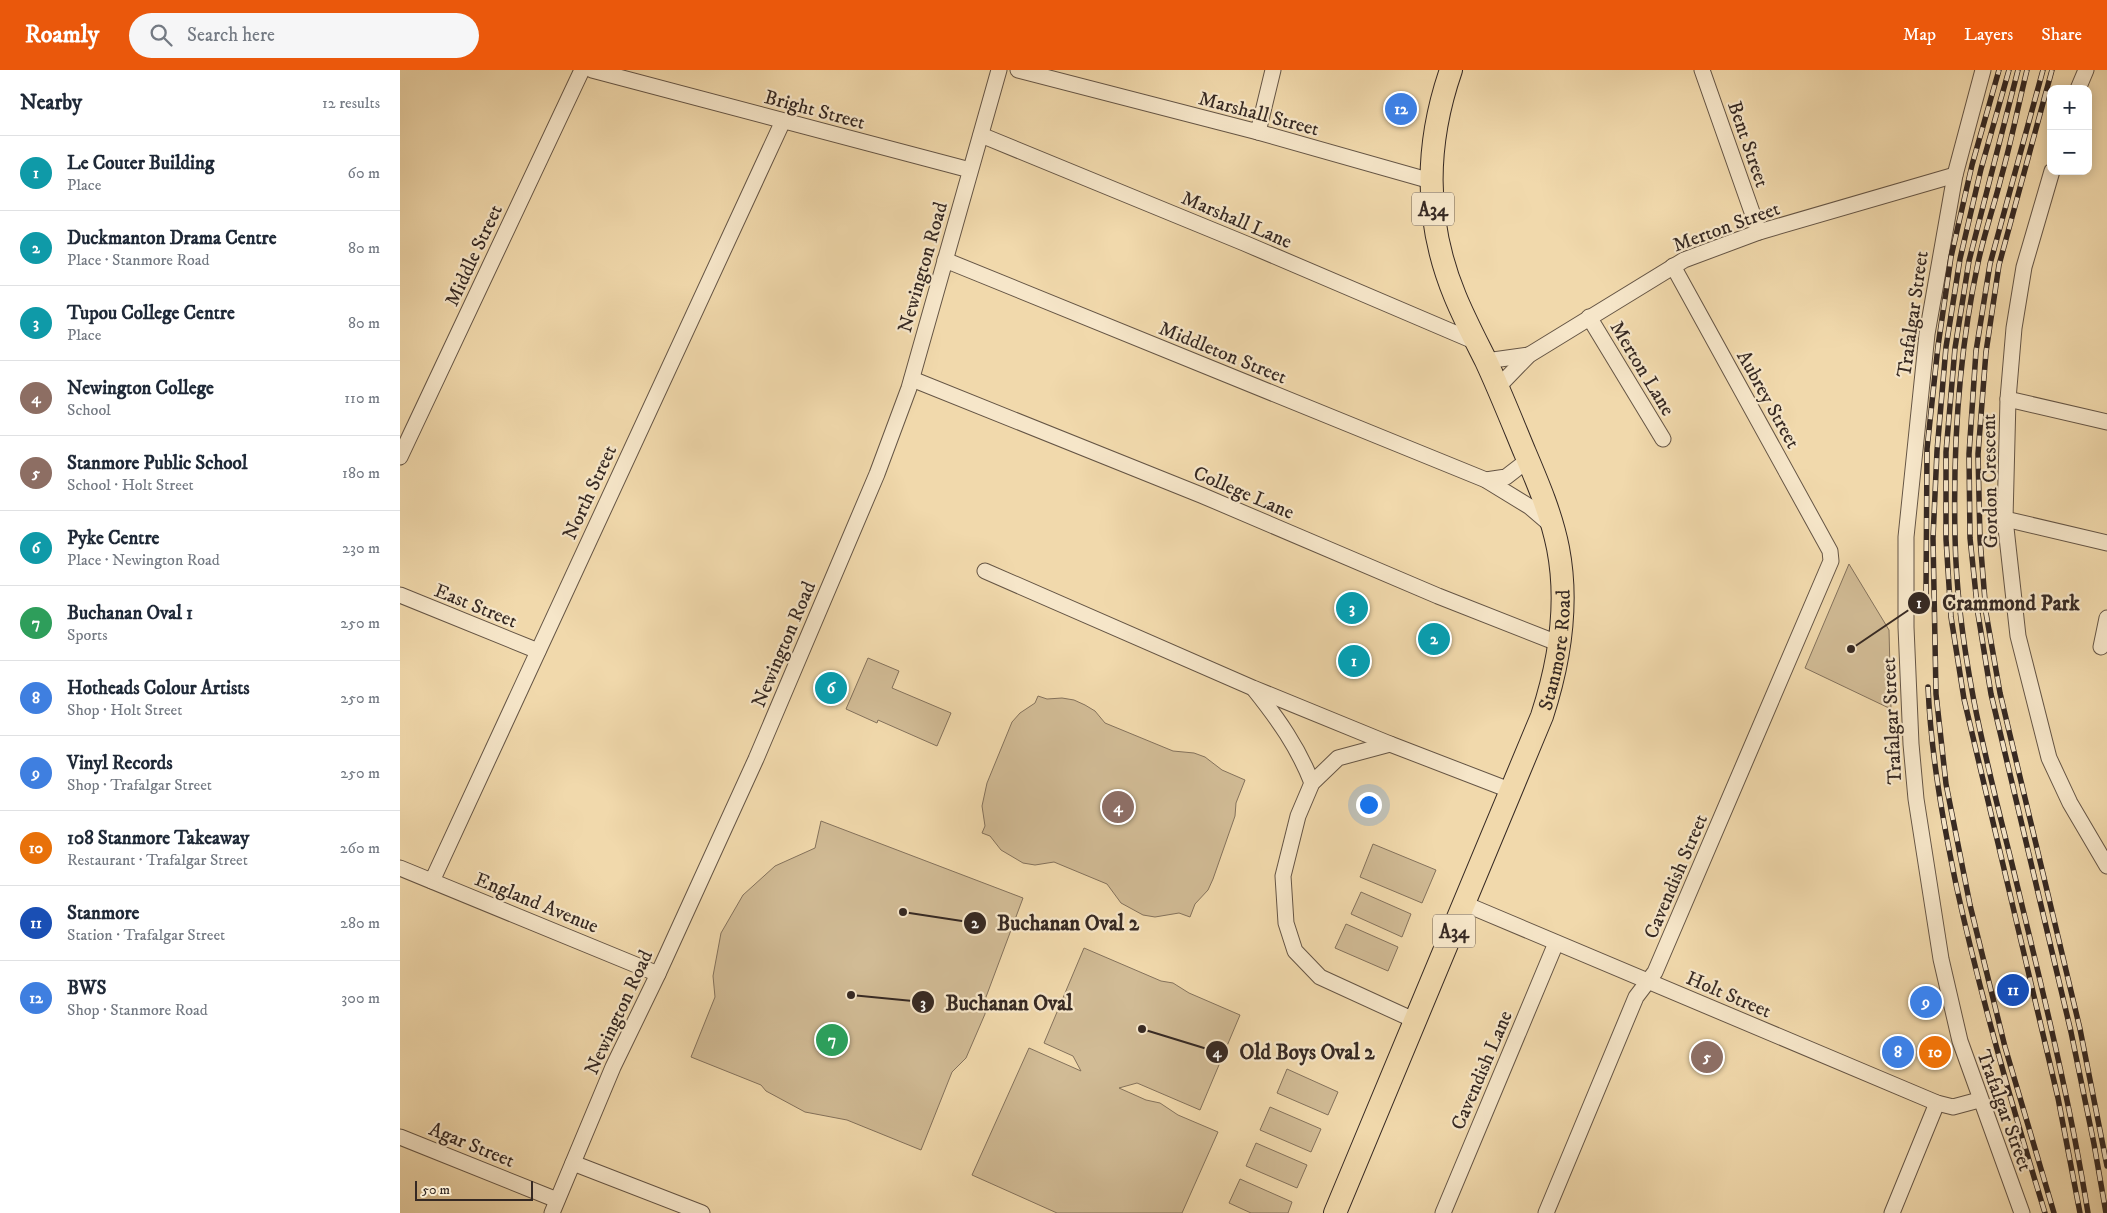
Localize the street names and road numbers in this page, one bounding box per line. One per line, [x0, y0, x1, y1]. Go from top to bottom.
street label: Bright Street [762, 85, 868, 136]
street label: Marshall Street [1196, 86, 1321, 143]
street label: Bent Street [1721, 98, 1774, 191]
street label: Marshall Lane [1177, 186, 1295, 255]
road number: A34 [1412, 192, 1454, 226]
street label: Merton Street [1670, 197, 1783, 258]
street label: Newington Road [893, 199, 954, 336]
street label: Middle Street [440, 201, 509, 310]
street label: Trafalgar Street [1892, 250, 1935, 379]
street label: Middleton Street [1155, 316, 1290, 390]
street label: Merton Lane [1604, 317, 1680, 421]
street label: Aubrey Street [1730, 346, 1805, 453]
street label: Gordon Crescent [1977, 413, 2004, 549]
street label: North Street [558, 441, 623, 544]
street label: College Lane [1189, 461, 1298, 526]
street label: East Street [430, 578, 521, 634]
street label: Newington Road [747, 578, 822, 711]
street label: Stanmore Road [1534, 590, 1577, 714]
street label: Trafalgar Street [1877, 657, 1908, 785]
street label: Cavendish Street [1639, 810, 1714, 943]
street label: England Avenue [471, 867, 602, 940]
road number: A34 [1433, 914, 1475, 948]
street label: Newington Road [580, 946, 659, 1079]
street label: Holt Street [1682, 966, 1775, 1024]
street label: Cavendish Lane [1446, 1007, 1519, 1134]
street label: Trafalgar Street [1970, 1046, 2037, 1175]
street label: Agar Street [425, 1117, 518, 1174]

